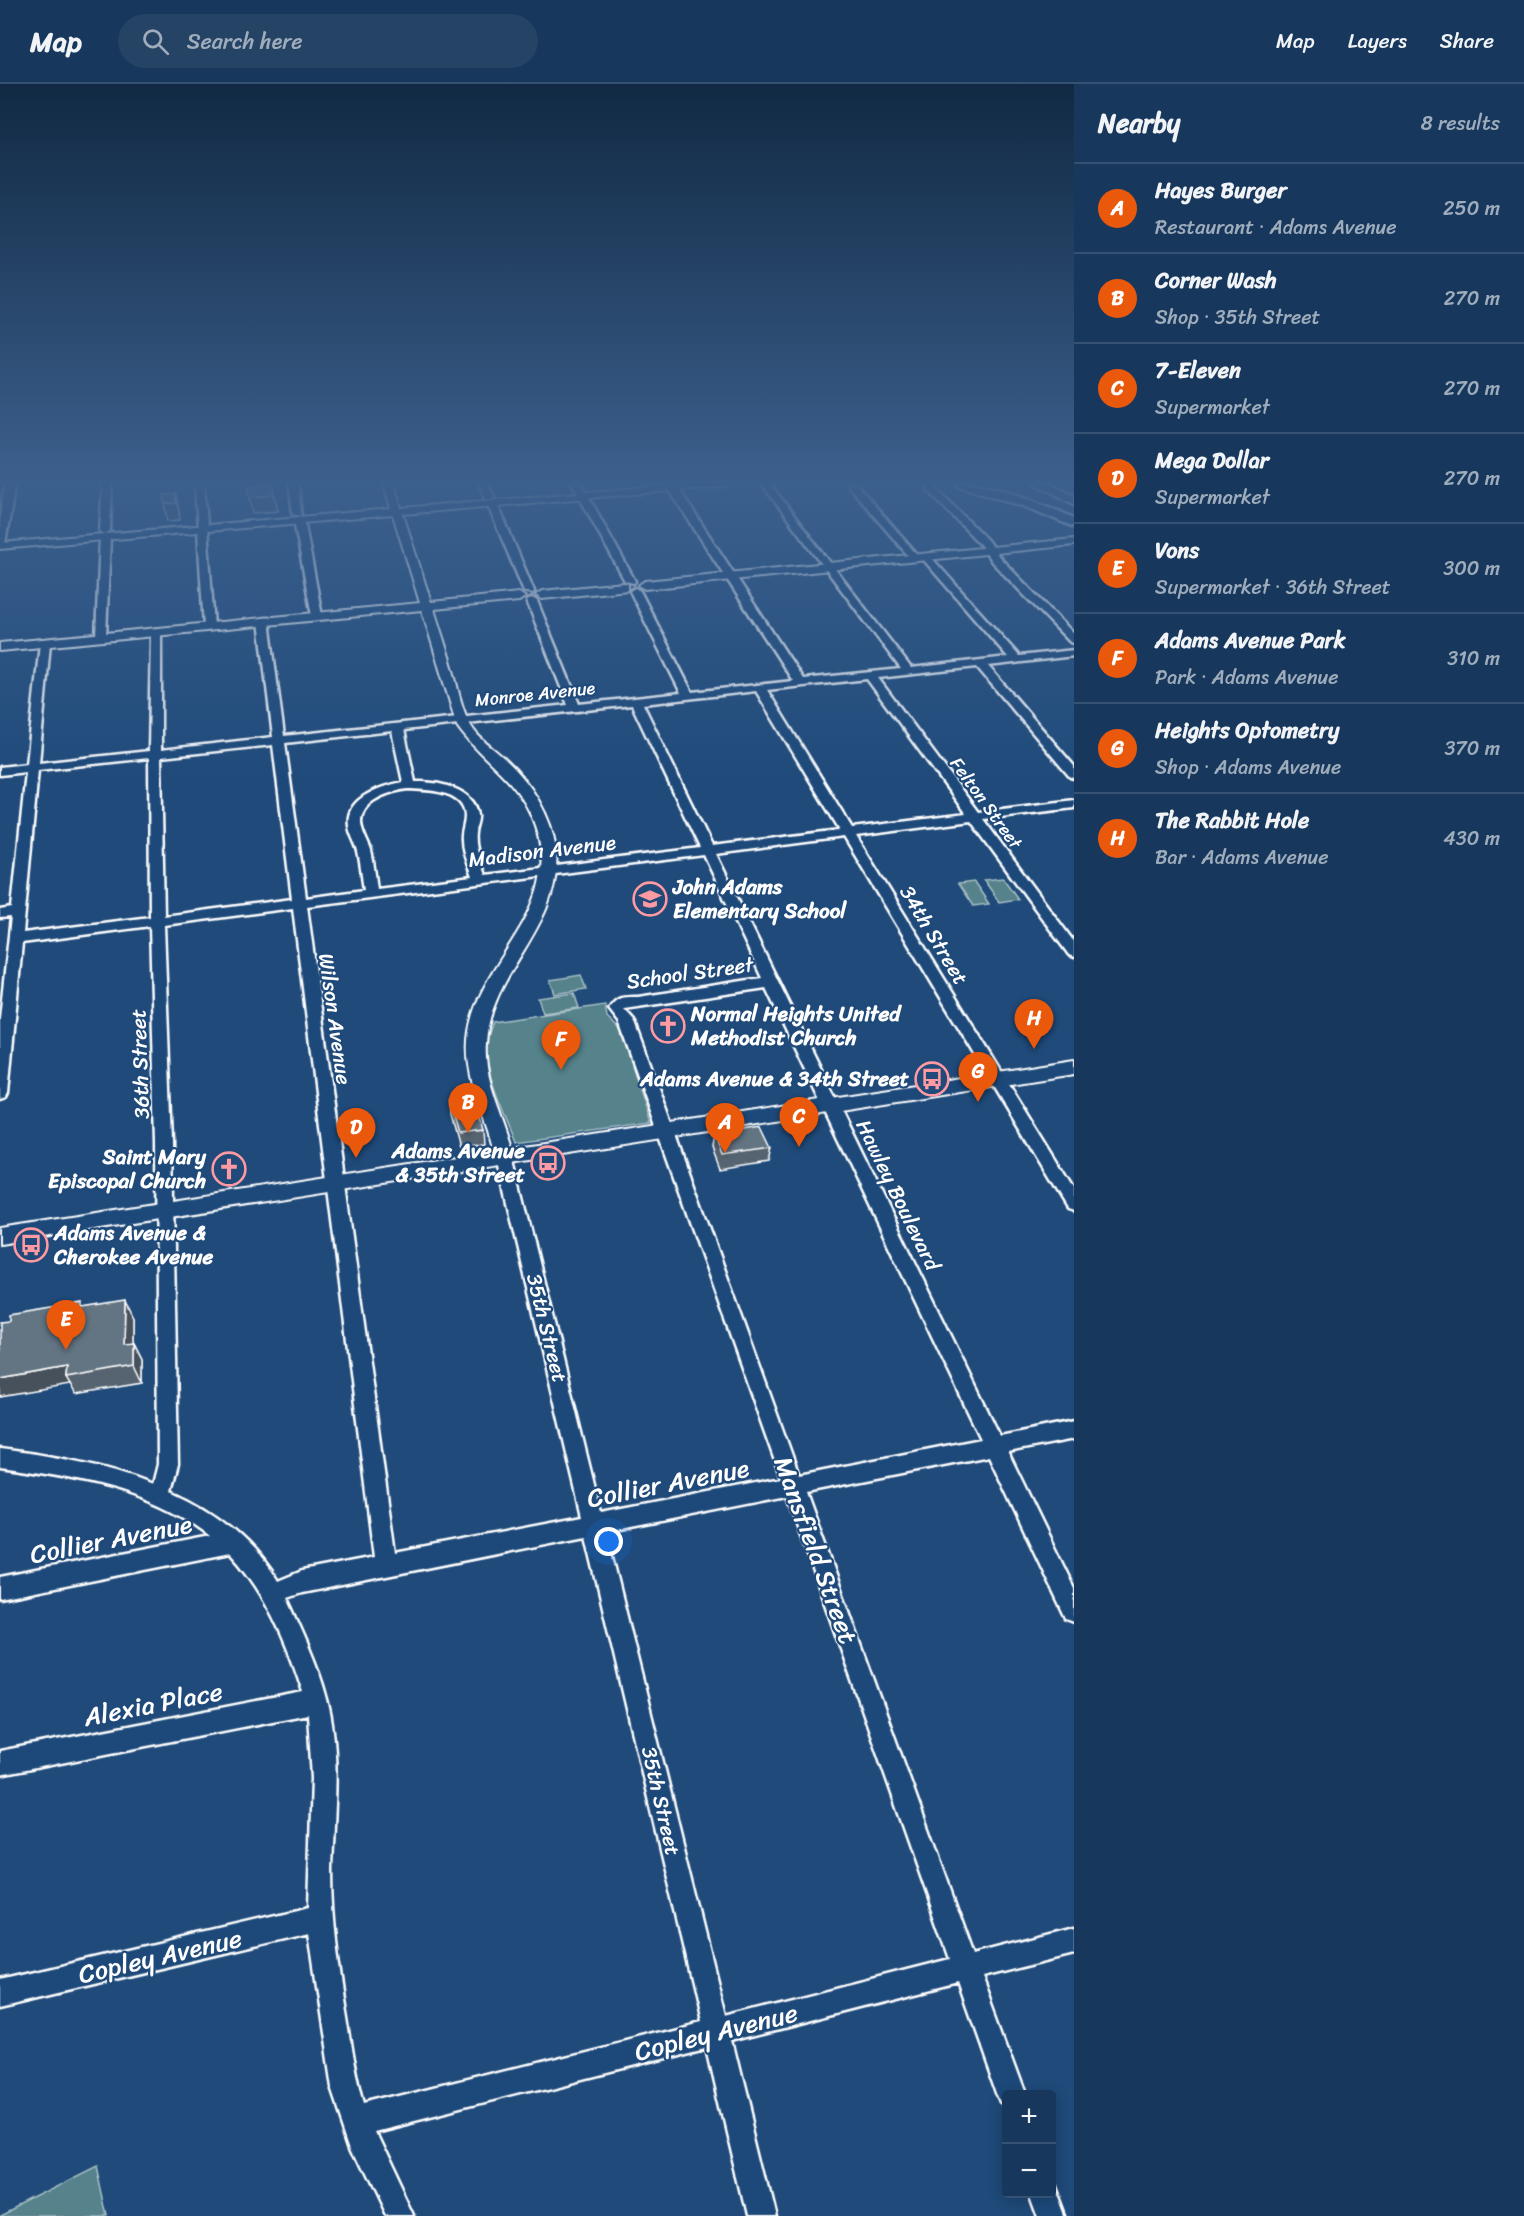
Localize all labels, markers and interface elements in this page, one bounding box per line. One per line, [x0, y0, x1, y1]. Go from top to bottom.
search box [118, 14, 538, 68]
text: Map [30, 17, 82, 66]
text: Search here [187, 22, 303, 61]
text: Map [1276, 22, 1315, 60]
text: Layers [1348, 22, 1407, 60]
text: Share [1440, 22, 1494, 60]
icon: search [139, 25, 172, 58]
text: Nearby [1098, 100, 1180, 146]
text: 8 results [1421, 106, 1500, 141]
text: Hayes Burger [1155, 171, 1287, 210]
text: A [1111, 191, 1124, 226]
text: 250 m [1443, 191, 1500, 226]
text: Restaurant · Adams Avenue [1155, 210, 1396, 245]
text: Corner Wash [1155, 261, 1277, 300]
text: B [1111, 281, 1124, 316]
text: 270 m [1444, 281, 1500, 316]
text: Shop · 35th Street [1155, 300, 1320, 335]
text: 7-Eleven [1155, 351, 1241, 390]
text: C [1111, 371, 1124, 406]
text: 270 m [1444, 371, 1500, 406]
text: Supermarket [1155, 390, 1270, 425]
text: Mega Dollar [1155, 441, 1269, 480]
text: D [1112, 461, 1123, 496]
text: 270 m [1444, 461, 1500, 496]
text: Supermarket [1155, 480, 1270, 515]
text: Vons [1155, 531, 1199, 570]
text: E [1112, 551, 1123, 586]
text: 300 m [1443, 551, 1500, 586]
text: Supermarket · 36th Street [1155, 570, 1391, 605]
text: Adams Avenue Park [1155, 621, 1345, 660]
text: F [1112, 641, 1123, 676]
text: 310 m [1447, 641, 1500, 676]
text: Park · Adams Avenue [1155, 660, 1339, 695]
street label: Monroe Avenue [473, 672, 597, 716]
text: Heights Optometry [1155, 711, 1339, 750]
text: G [1111, 731, 1124, 766]
text: 370 m [1444, 731, 1500, 766]
street label: Felton Street [941, 750, 1031, 856]
text: Shop · Adams Avenue [1155, 750, 1341, 785]
text: The Rabbit Hole [1155, 801, 1309, 840]
text: H [1110, 821, 1125, 856]
text: 430 m [1443, 821, 1500, 856]
street label: Madison Avenue [466, 823, 618, 879]
text: Bar · Adams Avenue [1155, 840, 1328, 875]
place label: John Adams Elementary School [672, 868, 847, 930]
street label: 34th Street [889, 878, 979, 992]
school or university icon: John Adams Elementary School [632, 881, 668, 917]
street label: School Street [624, 945, 757, 1001]
street label: Wilson Avenue [307, 951, 363, 1087]
place label: Normal Heights United Methodist Church [690, 995, 902, 1057]
pin: H [1014, 1000, 1054, 1049]
street label: 36th Street [119, 1008, 161, 1120]
church icon: Normal Heights United Methodist Church [650, 1008, 686, 1044]
pin: F [542, 1020, 580, 1070]
pin: G [958, 1052, 998, 1102]
place label: Adams Avenue & 34th Street [639, 1060, 910, 1098]
bus stop icon: Adams Avenue & 34th Street [914, 1061, 950, 1097]
pin: B [448, 1084, 488, 1133]
pin: C [780, 1098, 818, 1147]
pin: A [706, 1104, 744, 1153]
pin: D [336, 1108, 376, 1158]
street label: Hawley Boulevard [845, 1113, 952, 1279]
place label: Adams Avenue & 35th Street [391, 1132, 526, 1194]
place label: Saint Mary Episcopal Church [48, 1138, 207, 1200]
bus stop icon: Adams Avenue & 35th Street [530, 1145, 566, 1181]
church icon: Saint Mary Episcopal Church [211, 1151, 247, 1187]
place label: Adams Avenue & Cherokee Avenue [53, 1214, 214, 1276]
bus stop icon: Adams Avenue & Cherokee Avenue [13, 1227, 49, 1263]
street label: 35th Street [515, 1270, 579, 1386]
pin: E [46, 1300, 86, 1350]
street label: Collier Avenue [583, 1445, 754, 1521]
street label: Mansfield Street [761, 1449, 871, 1651]
street label: Collier Avenue [26, 1501, 197, 1577]
your location [594, 1527, 623, 1556]
street label: Alexia Place [79, 1668, 226, 1740]
street label: 35th Street [630, 1743, 692, 1859]
street label: Copley Avenue [73, 1915, 247, 1997]
street label: Copley Avenue [629, 1989, 803, 2075]
map controls [1002, 2090, 1056, 2198]
button: + [1002, 2090, 1056, 2144]
button: − [1002, 2144, 1056, 2198]

